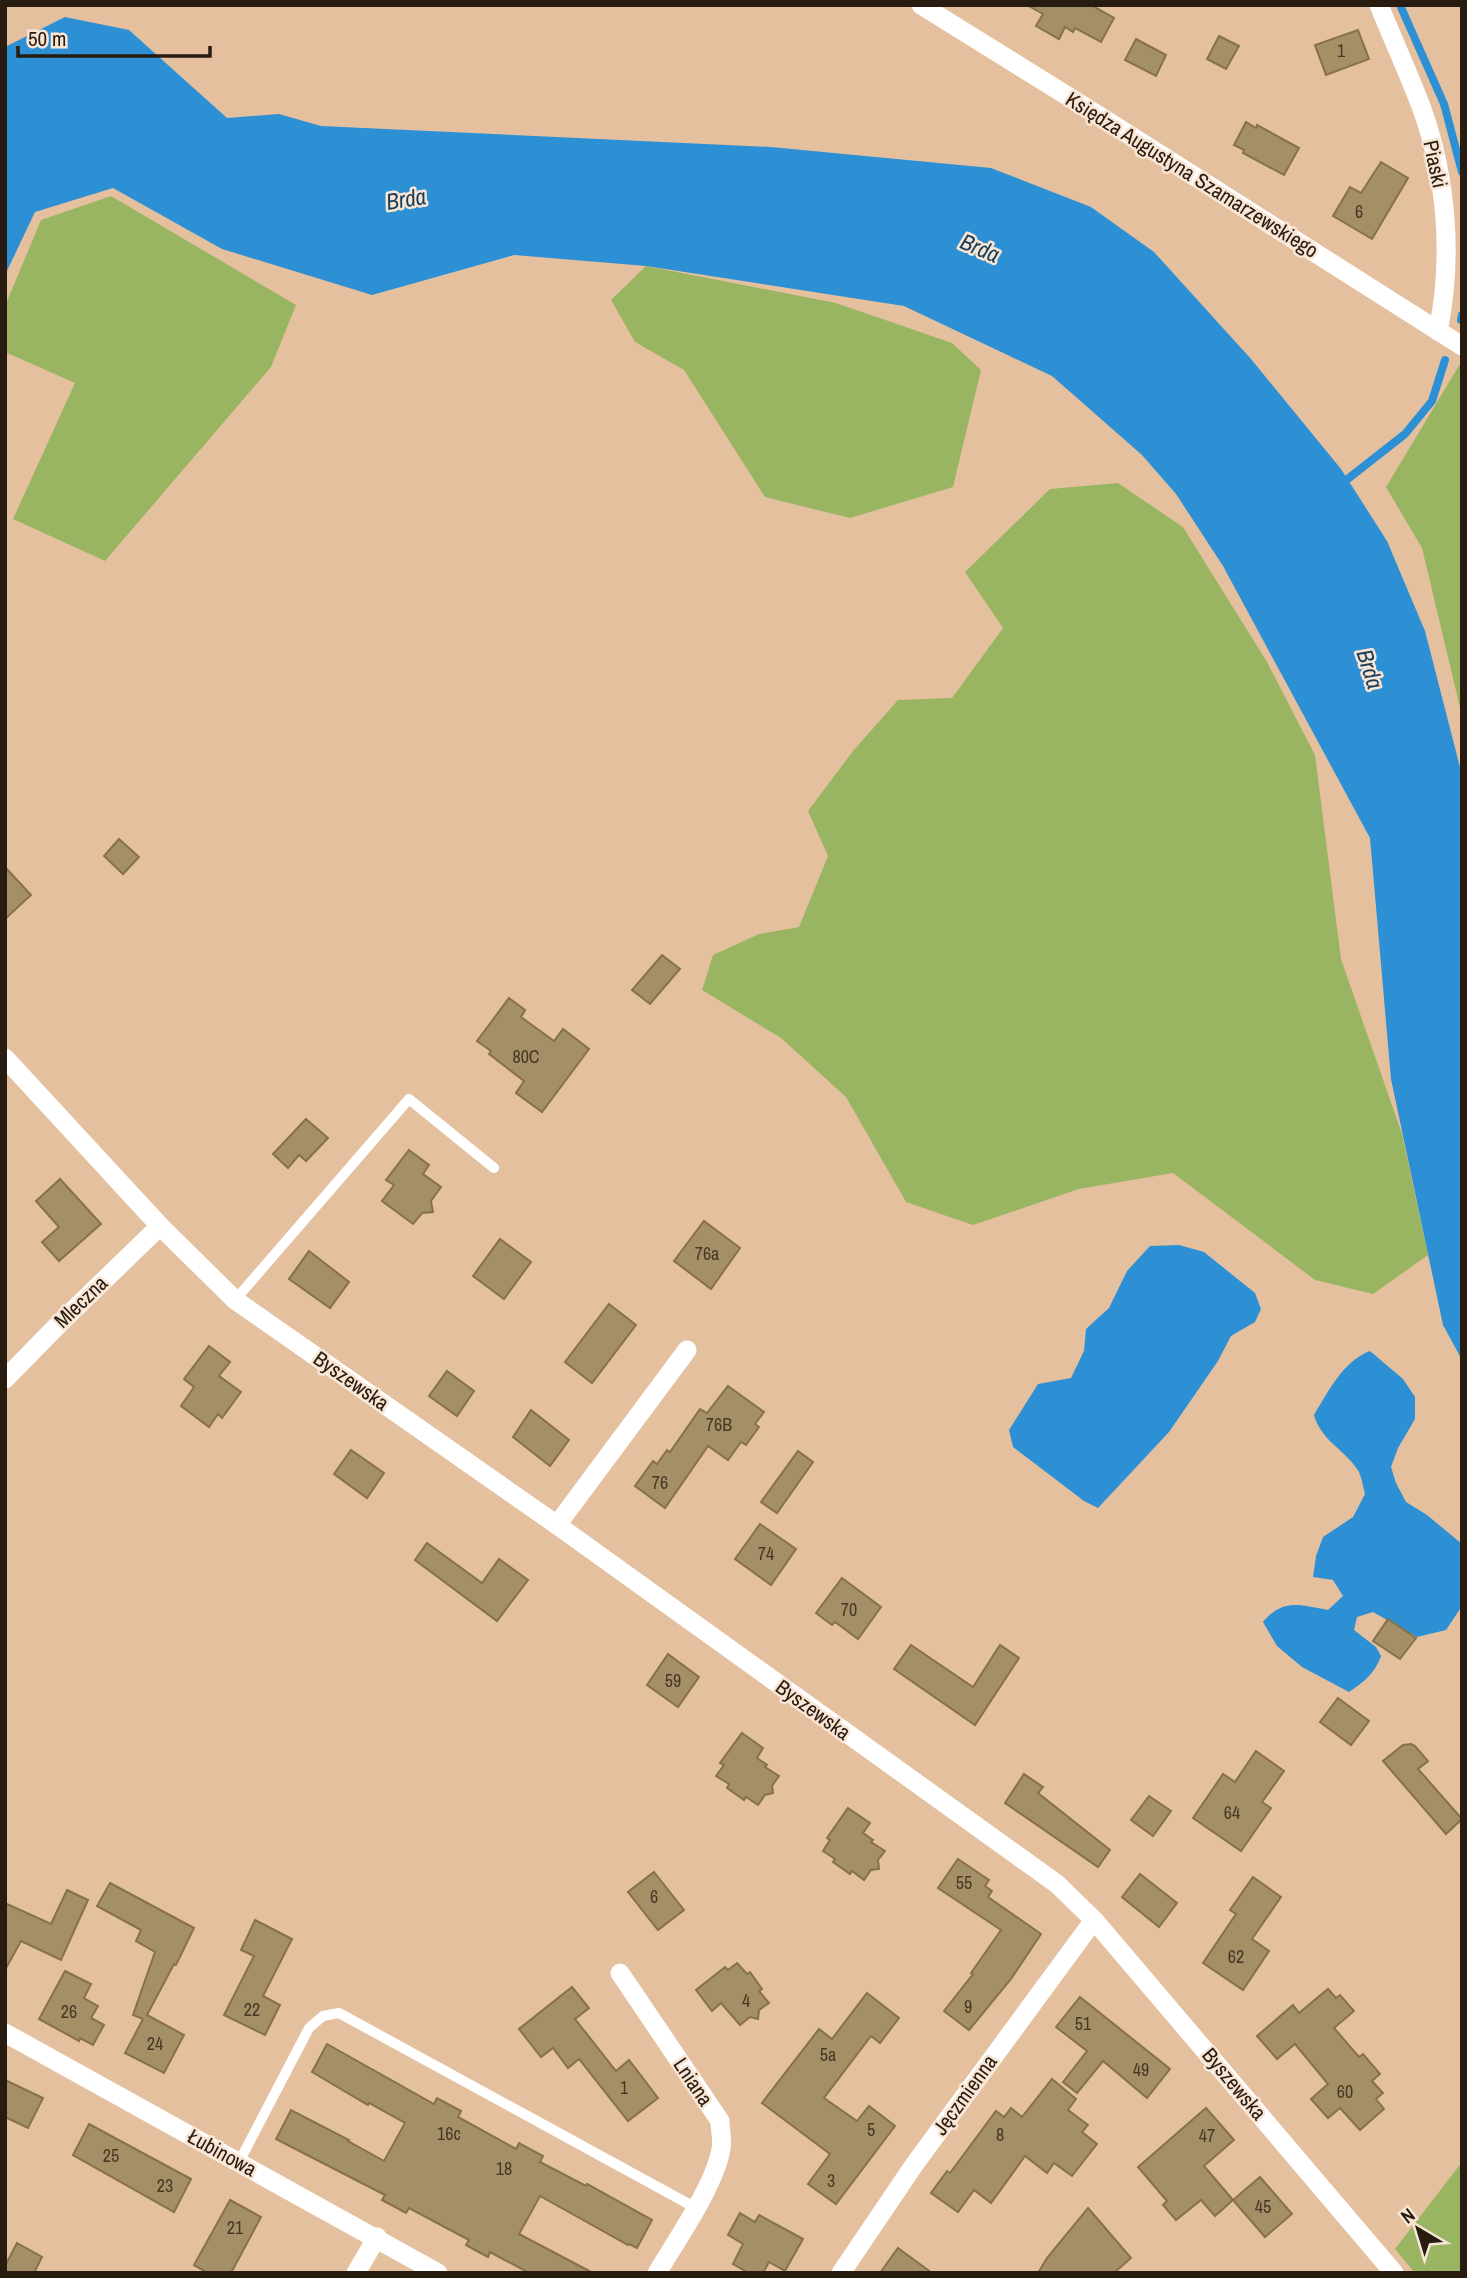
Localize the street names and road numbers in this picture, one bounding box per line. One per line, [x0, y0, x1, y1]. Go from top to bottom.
street label: Księdza Augustyna Szamarzewskiego [1060, 85, 1324, 264]
street label: Piaski [1416, 137, 1455, 190]
street label: Mleczna [48, 1269, 114, 1334]
street label: Byszewska [308, 1344, 395, 1417]
street label: Byszewska [770, 1673, 857, 1747]
street label: Byszewska [1196, 2041, 1273, 2126]
street label: Jęczmienna [926, 2048, 1004, 2141]
street label: Lniana [667, 2052, 720, 2112]
street label: Łubinowa [183, 2122, 262, 2184]

